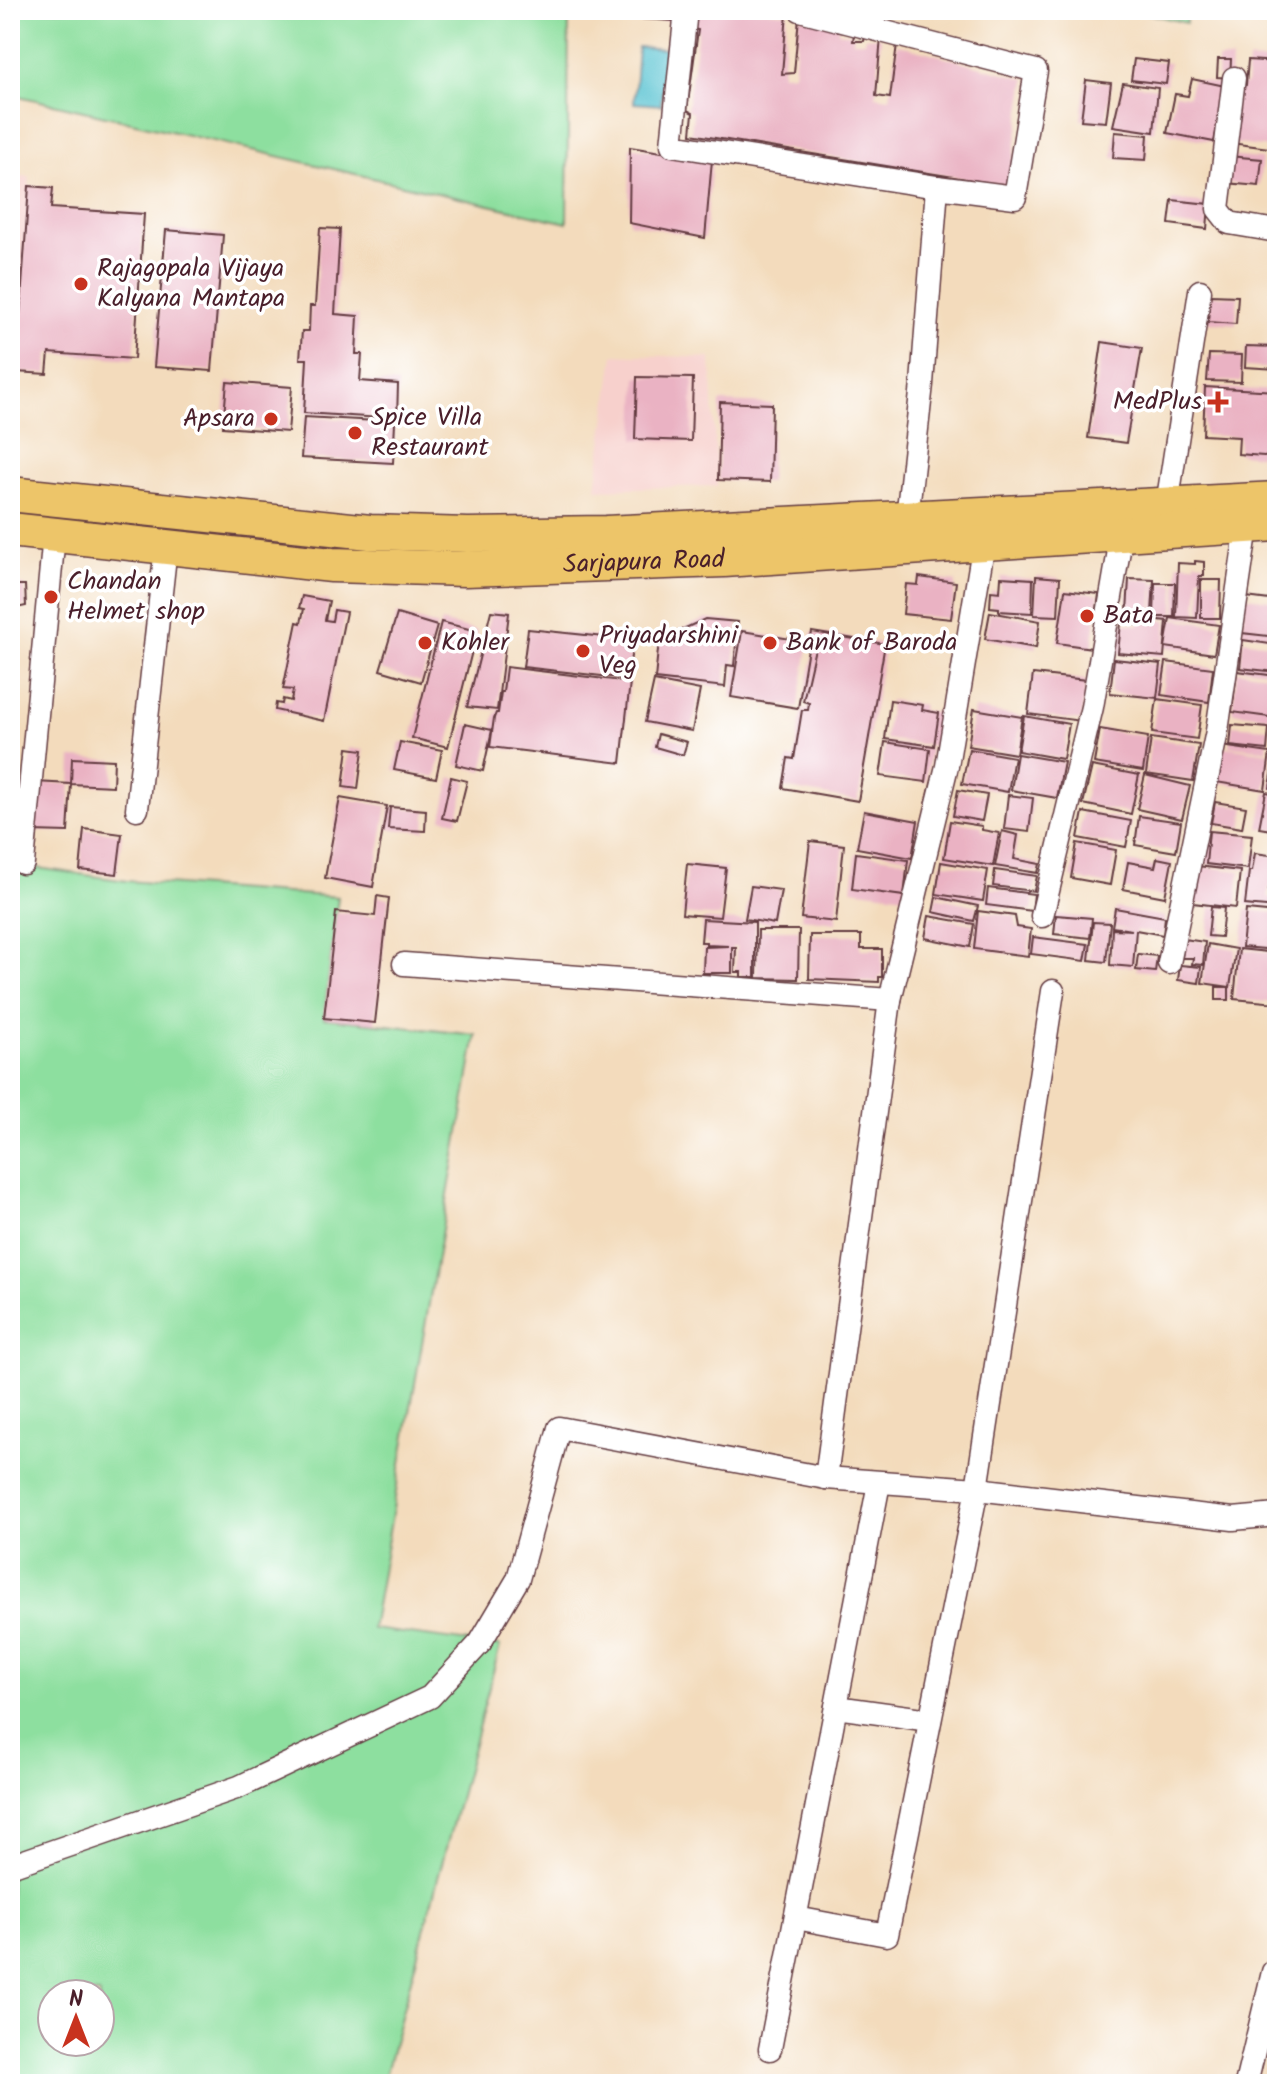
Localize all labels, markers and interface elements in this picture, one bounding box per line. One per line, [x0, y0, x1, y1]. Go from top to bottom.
place label: Rajagopala Vijaya Kalyana Mantapa [97, 248, 285, 320]
marker: Rajagopala Vijaya Kalyana Mantapa [72, 275, 90, 293]
place label: MedPlus [1113, 381, 1202, 423]
marker: MedPlus [1209, 393, 1227, 411]
place label: Spice Villa Restaurant [371, 397, 489, 469]
place label: Apsara [183, 398, 255, 440]
marker: Apsara [262, 410, 280, 428]
marker: Spice Villa Restaurant [346, 424, 364, 442]
street label: Sarjapura Road [562, 539, 727, 587]
place label: Chandan Helmet shop [67, 561, 205, 633]
marker: Chandan Helmet shop [42, 588, 60, 606]
place label: Bata [1103, 595, 1154, 637]
marker: Bata [1078, 607, 1096, 625]
place label: Priyadarshini Veg [599, 615, 739, 687]
place label: Kohler [441, 622, 510, 664]
place label: Bank of Baroda [786, 622, 958, 664]
marker: Kohler [416, 634, 434, 652]
marker: Bank of Baroda [761, 634, 779, 652]
marker: Priyadarshini Veg [574, 642, 592, 660]
north arrow [36, 1978, 116, 2058]
text: N [69, 1983, 83, 2018]

